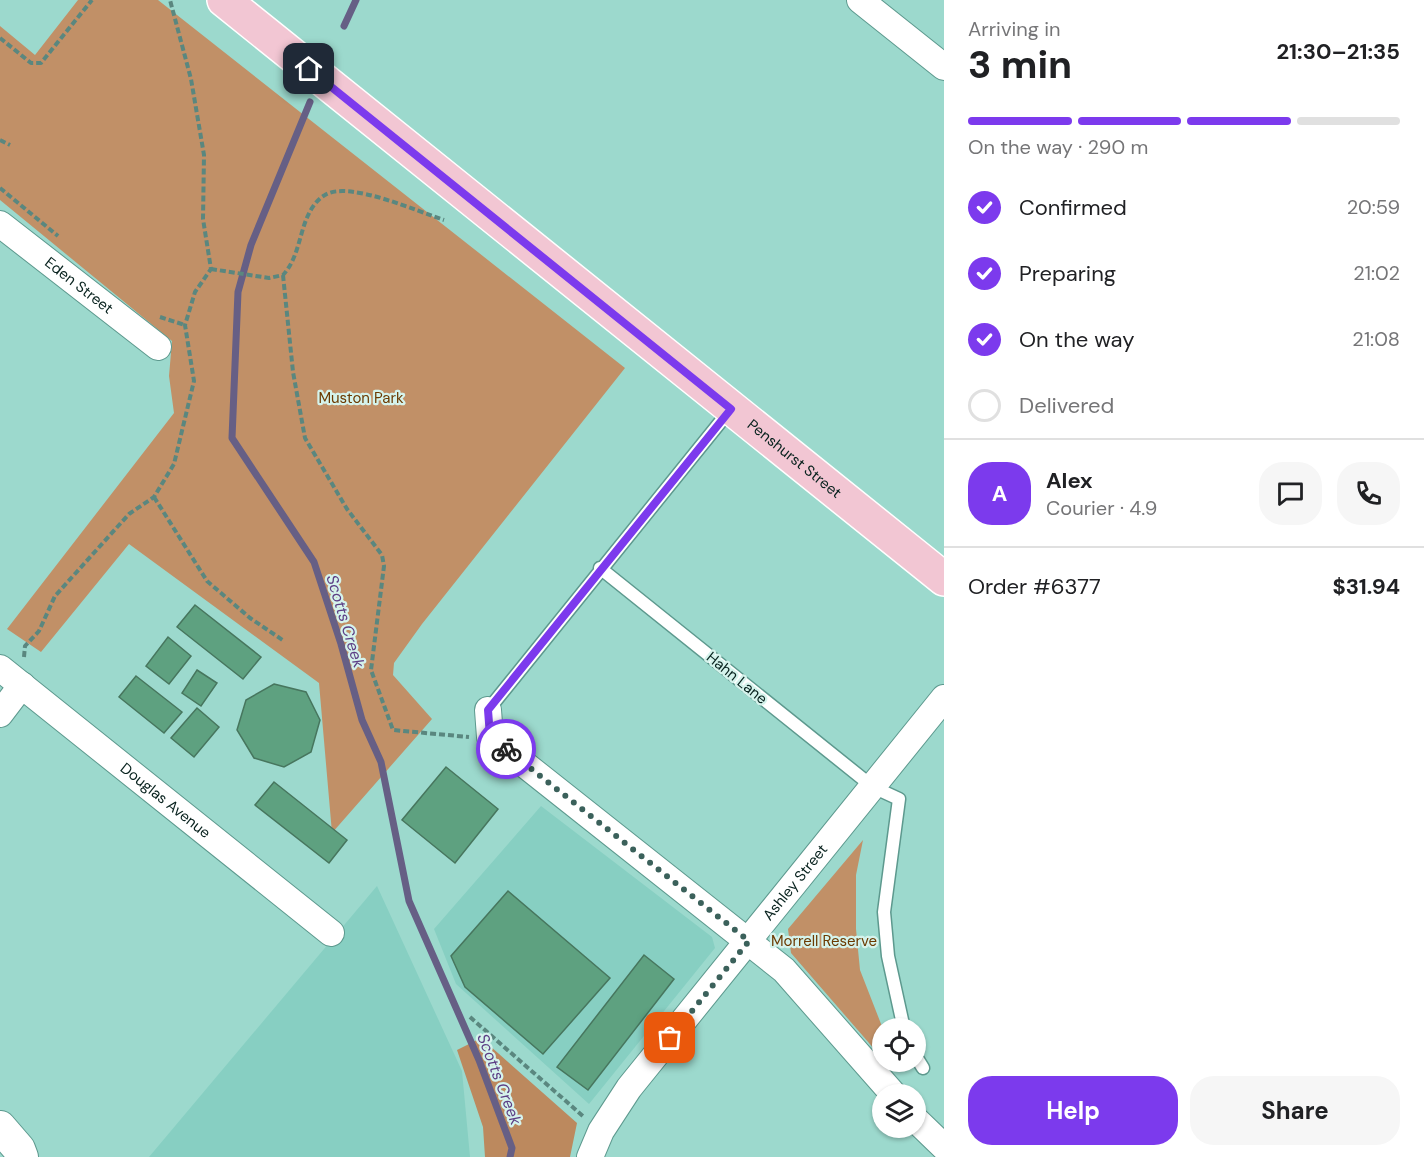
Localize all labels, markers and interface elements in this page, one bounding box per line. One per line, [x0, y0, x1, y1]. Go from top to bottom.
text: Arriving in [968, 16, 1060, 42]
text: 21:30–21:35 [1276, 37, 1400, 66]
text: 3 min [968, 39, 1072, 90]
pin [283, 43, 334, 94]
icon: home [292, 52, 325, 85]
text: On the way · 290 m [968, 134, 1148, 160]
icon: check [968, 191, 1001, 224]
text: Confirmed [1019, 193, 1127, 222]
text: 20:59 [1347, 194, 1400, 220]
street label: Eden Street [41, 252, 117, 318]
icon: check [968, 257, 1001, 290]
text: Preparing [1019, 259, 1116, 288]
text: 21:02 [1353, 260, 1400, 286]
icon: check [968, 323, 1001, 356]
text: On the way [1019, 325, 1134, 354]
text: 21:08 [1352, 326, 1400, 352]
park label: Muston Park [318, 388, 404, 408]
text: Delivered [1019, 391, 1114, 420]
street label: Penshurst Street [743, 415, 846, 503]
button: chat [1259, 462, 1322, 525]
button: phone [1337, 462, 1400, 525]
text: Alex [1046, 466, 1093, 495]
text: A [992, 479, 1007, 508]
text: Courier · 4.9 [1046, 495, 1157, 521]
water label: Scotts Creek [321, 572, 370, 671]
text: Order #6377 [968, 572, 1101, 601]
text: $31.94 [1332, 572, 1400, 601]
street label: Hahn Lane [702, 647, 772, 709]
courier [476, 719, 536, 779]
icon: bike [490, 733, 523, 766]
street label: Douglas Avenue [116, 758, 215, 843]
street label: Ashley Street [758, 840, 832, 925]
park label: Morrell Reserve [771, 931, 877, 951]
pin [644, 1012, 695, 1063]
map controls [872, 1018, 926, 1138]
button: locate [872, 1018, 926, 1072]
icon: bag [653, 1021, 686, 1054]
water label: Scotts Creek [472, 1030, 527, 1129]
button: Help [968, 1076, 1178, 1145]
button: Share [1190, 1076, 1400, 1145]
button: layers [872, 1084, 926, 1138]

